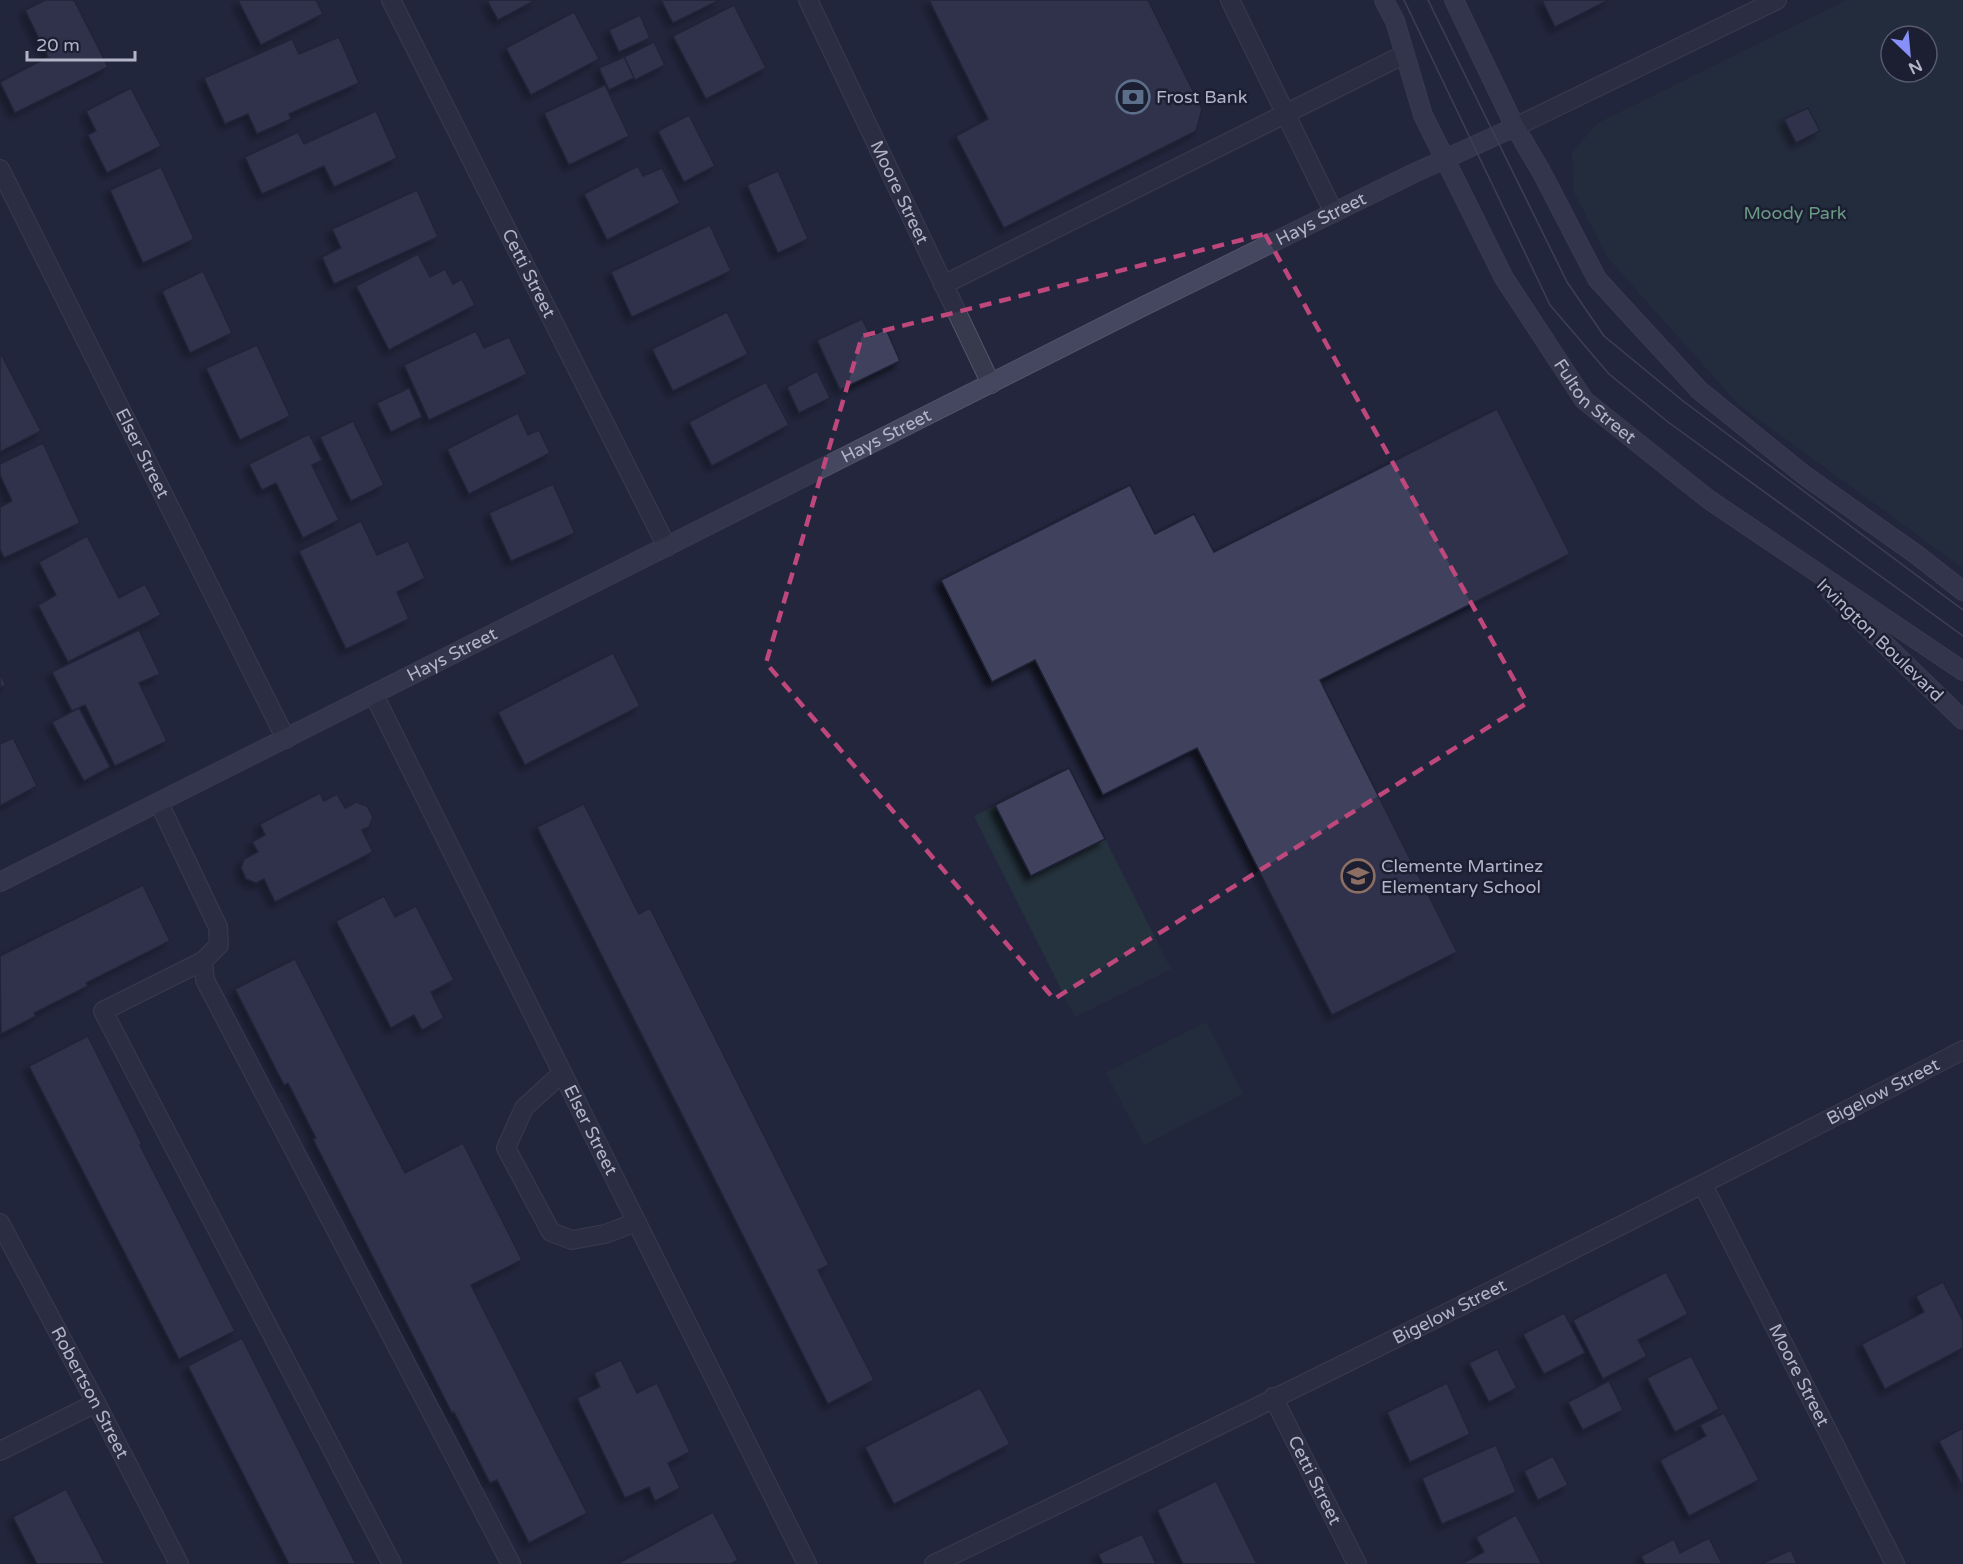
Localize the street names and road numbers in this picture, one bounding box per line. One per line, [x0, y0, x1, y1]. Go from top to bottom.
street label: Moore Street [866, 137, 934, 248]
street label: Hays Street [1272, 187, 1370, 250]
street label: Cetti Street [497, 225, 561, 322]
street label: Fulton Street [1549, 355, 1641, 448]
street label: Hays Street [837, 404, 935, 468]
street label: Elser Street [111, 405, 174, 502]
street label: Irvington Boulevard [1812, 574, 1948, 706]
street label: Hays Street [403, 623, 501, 686]
street label: Bigelow Street [1823, 1053, 1943, 1130]
street label: Elser Street [559, 1081, 622, 1179]
street label: Bigelow Street [1389, 1274, 1510, 1349]
street label: Moore Street [1764, 1320, 1834, 1430]
street label: Robertson Street [46, 1323, 134, 1462]
street label: Cetti Street [1283, 1432, 1346, 1528]

